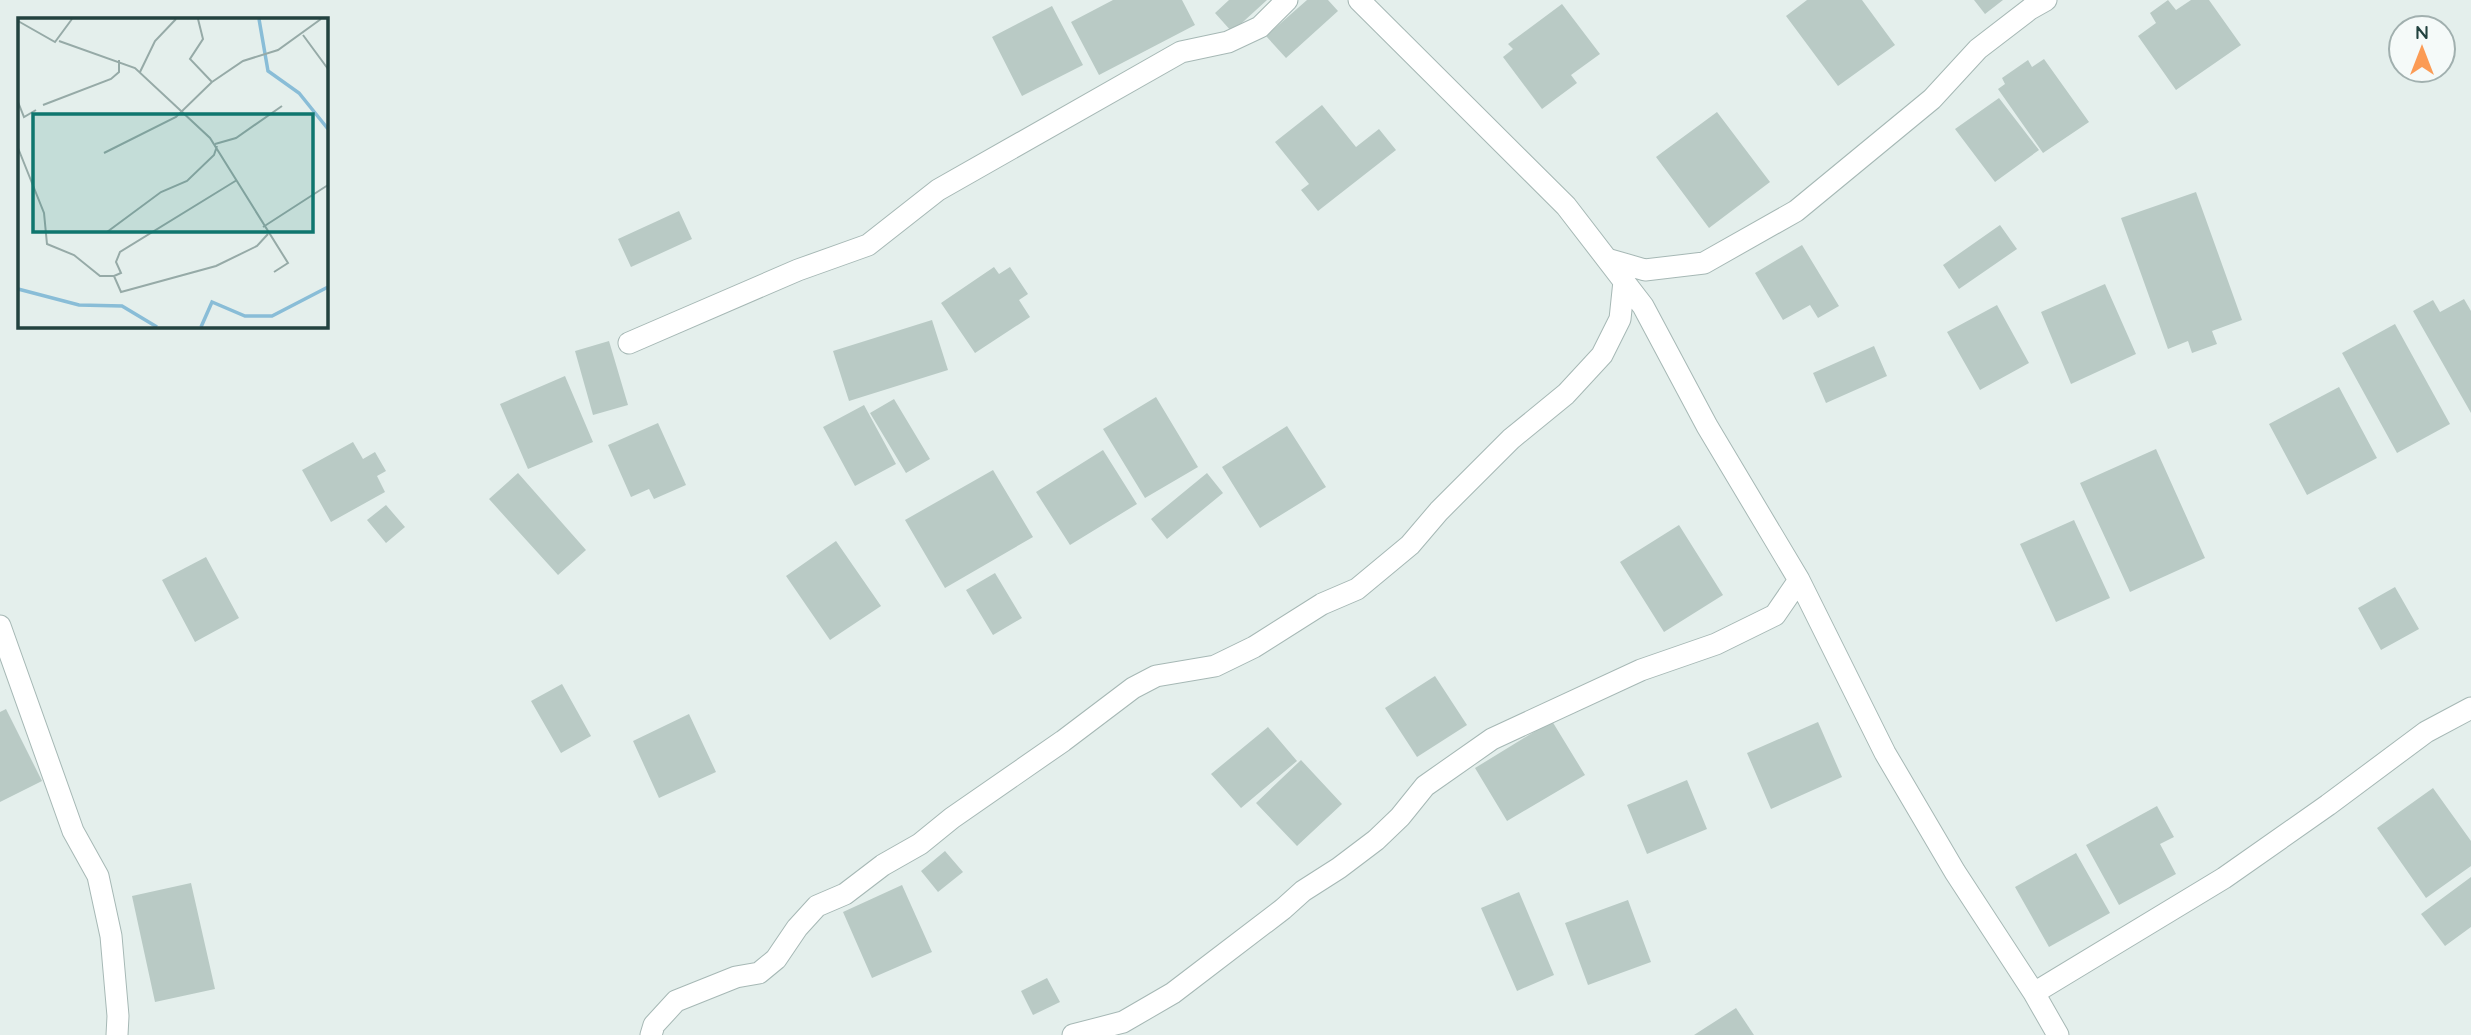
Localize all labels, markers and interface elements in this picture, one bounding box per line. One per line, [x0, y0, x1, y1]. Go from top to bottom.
north arrow [2387, 14, 2457, 84]
inset map [18, 18, 327, 327]
text: N [2415, 20, 2429, 44]

